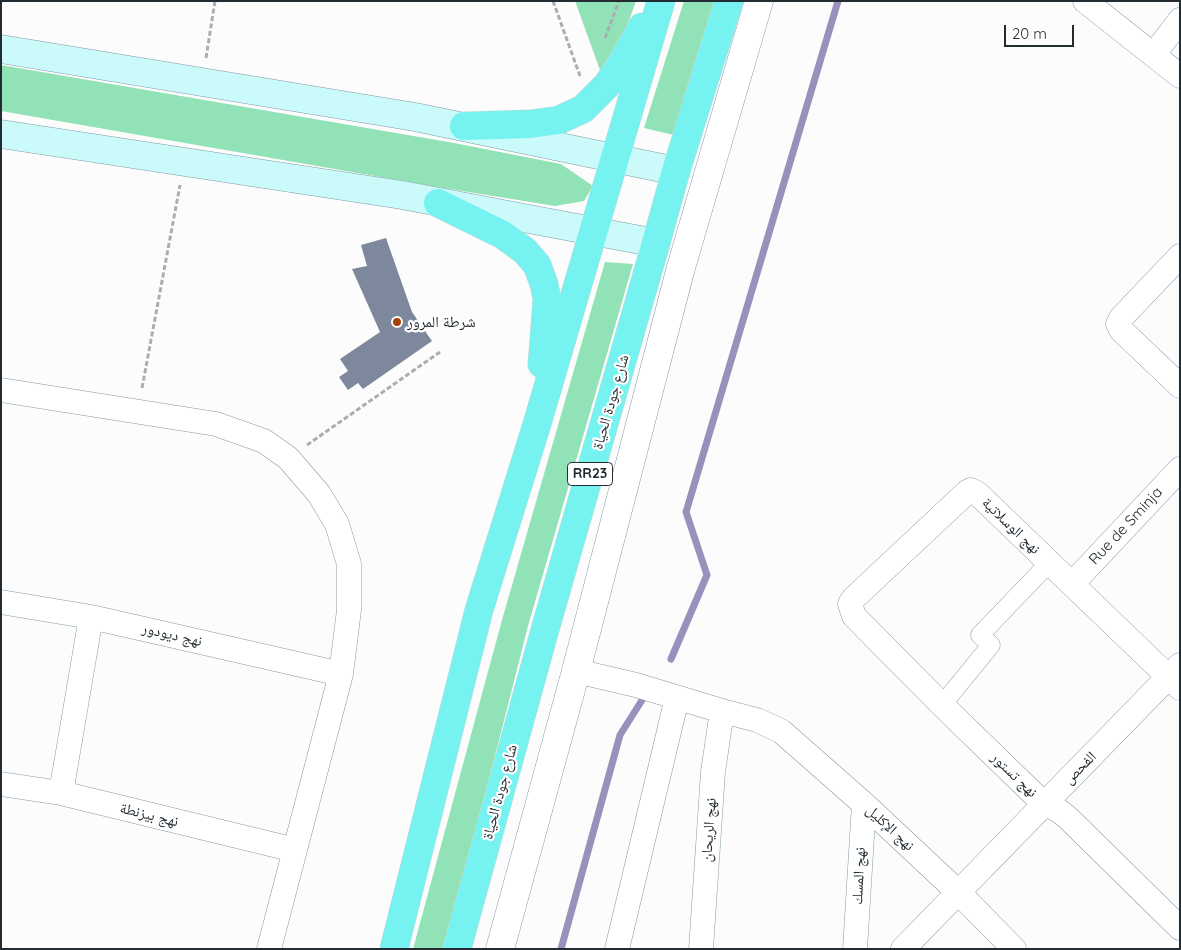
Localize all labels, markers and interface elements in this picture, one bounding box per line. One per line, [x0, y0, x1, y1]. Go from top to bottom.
scale bar [1006, 15, 1076, 47]
text: 20 m [1012, 24, 1047, 43]
place label: شرطة المرور [407, 313, 476, 331]
marker: شرطة المرور [391, 316, 403, 328]
street label: شارع جودة الحياة [589, 353, 633, 451]
road number: RR23 [568, 462, 612, 486]
street label: Rue de Sminja [1085, 483, 1167, 569]
street label: نهج الوسلاتية [978, 494, 1044, 558]
street label: نهج ديودور [140, 619, 204, 651]
street label: شارع جودة الحياة [479, 743, 521, 841]
street label: الفحص [1060, 748, 1100, 788]
street label: نهج تستور [987, 749, 1041, 801]
street label: نهج الريحان [698, 797, 720, 863]
street label: نهج بيزنطة [118, 799, 180, 831]
street label: نهج الإكليل [862, 801, 918, 855]
street label: نهج المسك [848, 847, 870, 905]

